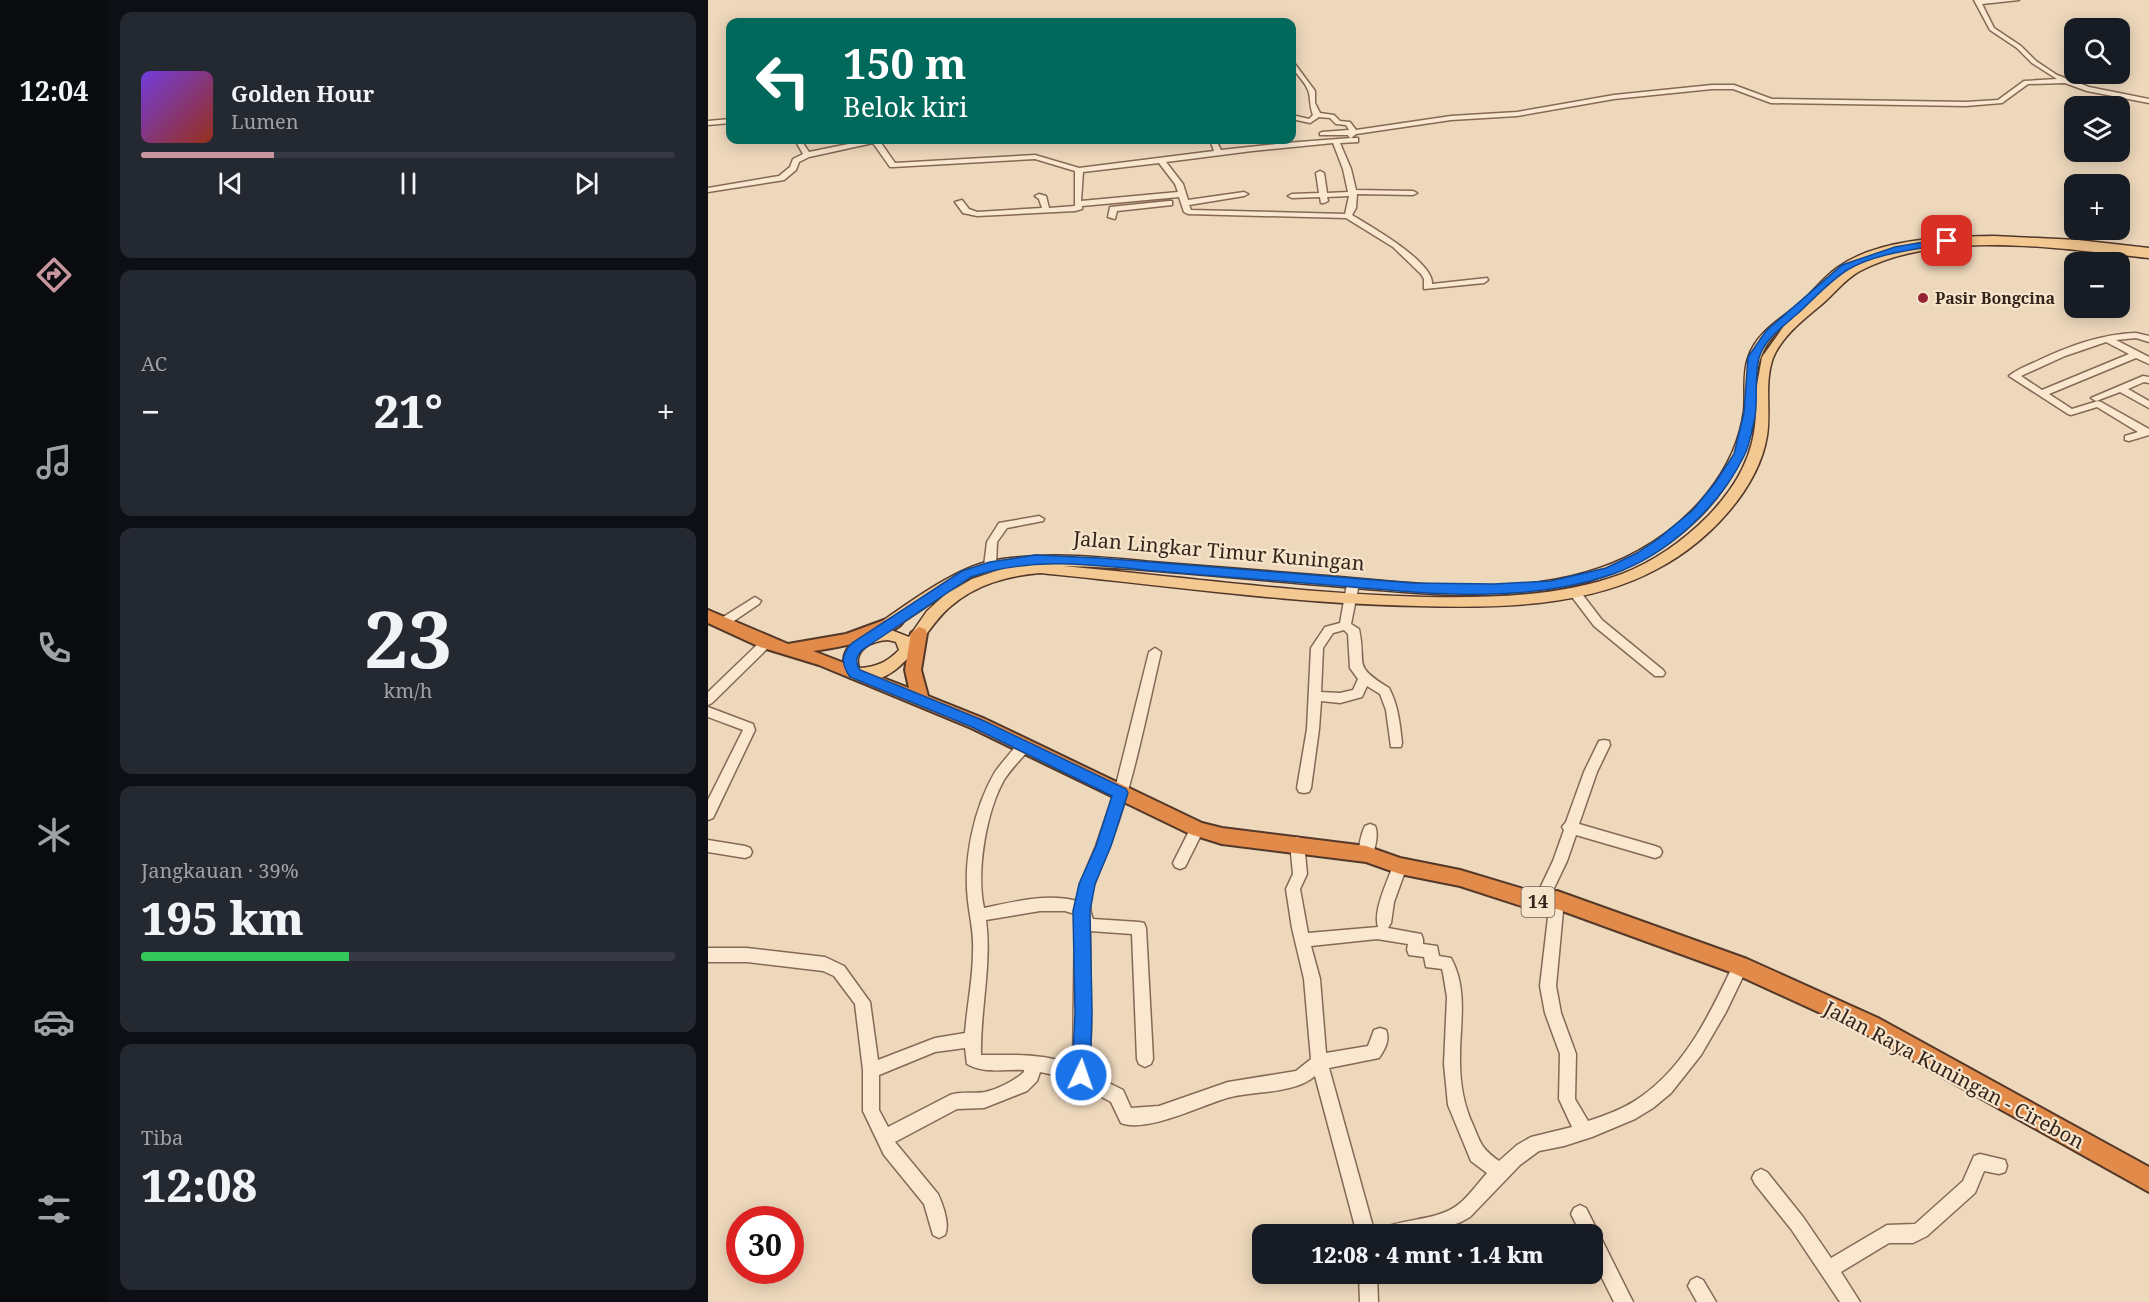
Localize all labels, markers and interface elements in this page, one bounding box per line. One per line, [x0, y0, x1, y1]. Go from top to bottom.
map controls [2064, 18, 2130, 318]
button: search [2064, 18, 2130, 84]
text: 150 m [843, 34, 967, 91]
icon: left [744, 42, 822, 120]
text: 12:04 [19, 72, 89, 109]
text: Golden Hour [231, 78, 374, 108]
text: Belok kiri [843, 88, 968, 125]
button: layers [2064, 96, 2130, 162]
text: Lumen [231, 108, 299, 135]
icon: previous [214, 167, 247, 200]
icon: pause [392, 167, 425, 200]
icon: next [570, 167, 603, 200]
button: + [2064, 174, 2130, 240]
pin [1921, 215, 1972, 266]
icon: arrive [1930, 224, 1963, 257]
button: − [2064, 252, 2130, 318]
icon: directions [33, 254, 75, 296]
place label: Pasir Bongcina [1935, 287, 2056, 309]
marker: Pasir Bongcina [1916, 291, 1930, 305]
text: AC [141, 350, 167, 377]
text: 21° [374, 380, 443, 441]
text: − [141, 389, 160, 434]
text: + [657, 389, 675, 434]
icon: music [33, 441, 75, 483]
street label: Jalan Lingkar Timur Kuningan [1071, 524, 1366, 577]
text: 23 [364, 585, 452, 691]
icon: phone [33, 627, 75, 669]
text: km/h [383, 677, 433, 704]
icon: climate [33, 814, 75, 856]
text: Jangkauan · 39% [141, 857, 299, 884]
text: 195 km [141, 887, 304, 948]
road number: 14 [1522, 887, 1554, 917]
street label: Jalan Raya Kuningan - Cirebon [1818, 994, 2089, 1155]
icon: car [33, 1001, 75, 1043]
position arrow [1049, 1043, 1113, 1107]
text: Tiba [141, 1124, 183, 1151]
text: 12:08 [141, 1154, 257, 1215]
icon: filters [33, 1188, 75, 1230]
speed limit sign: 30 [726, 1206, 804, 1284]
text: 12:08 · 4 mnt · 1.4 km [1312, 1239, 1543, 1269]

